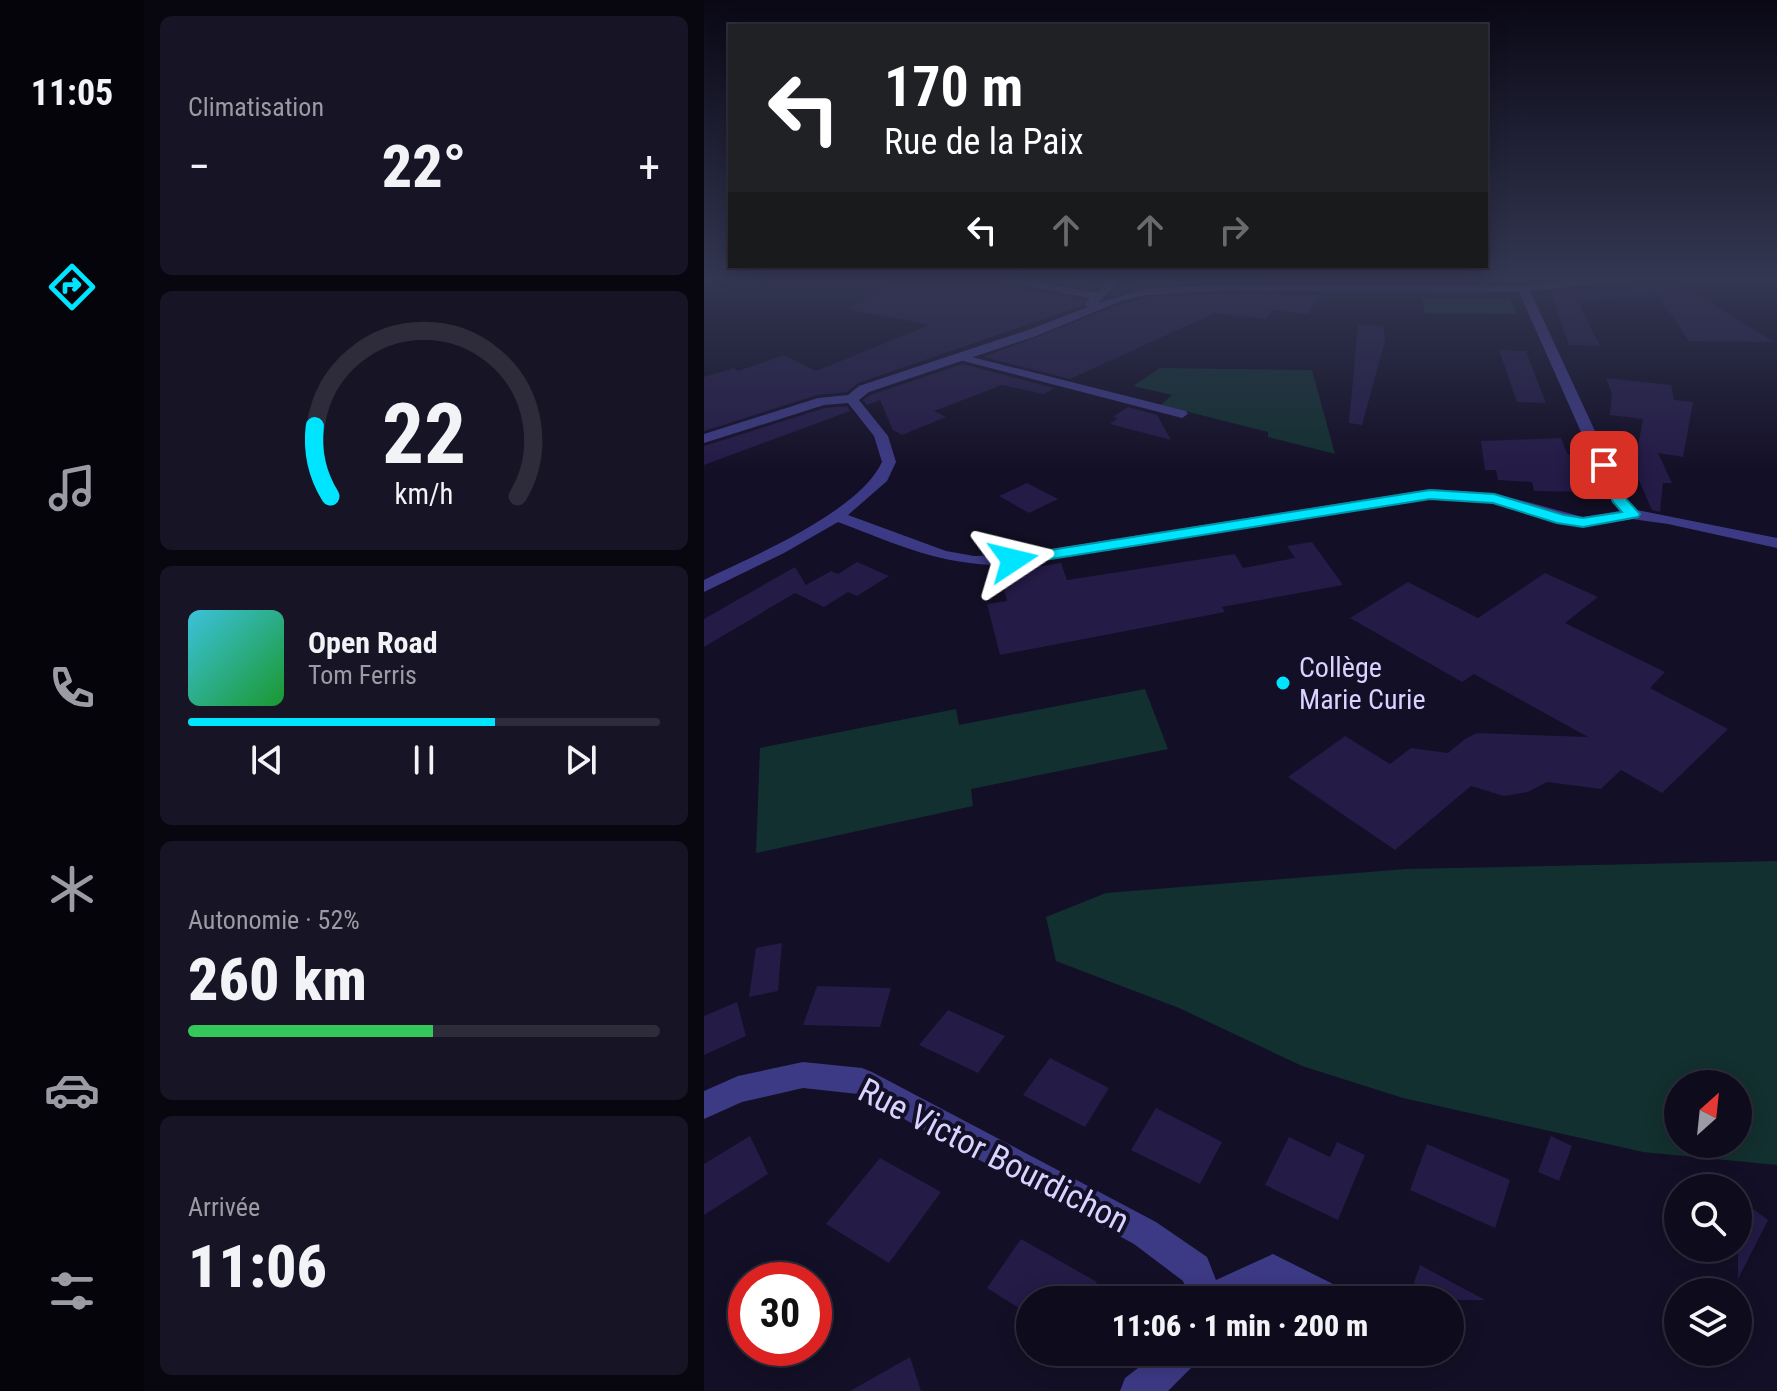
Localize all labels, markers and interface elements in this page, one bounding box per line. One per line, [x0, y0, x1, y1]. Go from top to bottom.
text: 170 m [884, 54, 1023, 120]
icon: left [752, 56, 856, 160]
text: 11:05 [31, 72, 113, 114]
text: Climatisation [188, 92, 324, 122]
text: Rue de la Paix [884, 121, 1083, 163]
text: 22° [382, 131, 466, 202]
text: − [188, 141, 210, 193]
text: + [638, 141, 660, 193]
icon: left [960, 208, 1004, 252]
icon: ahead [1044, 208, 1088, 252]
icon: ahead [1128, 208, 1172, 252]
icon: right [1212, 208, 1256, 252]
icon: directions [44, 259, 100, 315]
text: 22 [382, 385, 466, 482]
pin [1570, 431, 1638, 499]
icon: arrive [1582, 443, 1626, 487]
icon: music [44, 460, 100, 516]
text: km/h [395, 477, 453, 511]
position arrow [971, 518, 1055, 602]
text: Open Road [308, 625, 438, 660]
place label: Collège Marie Curie [1299, 651, 1426, 716]
icon: phone [44, 660, 100, 716]
text: Tom Ferris [308, 660, 417, 690]
marker: Collège Marie Curie [1274, 674, 1292, 692]
icon: previous [245, 738, 289, 782]
icon: pause [402, 738, 446, 782]
icon: next [559, 738, 603, 782]
icon: climate [44, 861, 100, 917]
text: Autonomie · 52% [188, 905, 360, 935]
text: 260 km [188, 944, 367, 1015]
icon: car [44, 1062, 100, 1118]
street label: Rue Victor Bourdichon [852, 1069, 1136, 1241]
north arrow [1664, 1070, 1752, 1158]
map controls [1664, 1070, 1752, 1366]
button: search [1664, 1174, 1752, 1262]
text: Arrivée [188, 1192, 260, 1222]
text: 11:06 [188, 1231, 327, 1302]
speed limit sign: 30 [728, 1262, 832, 1366]
icon: filters [44, 1263, 100, 1319]
button: layers [1664, 1278, 1752, 1366]
text: 11:06 · 1 min · 200 m [1112, 1308, 1368, 1343]

